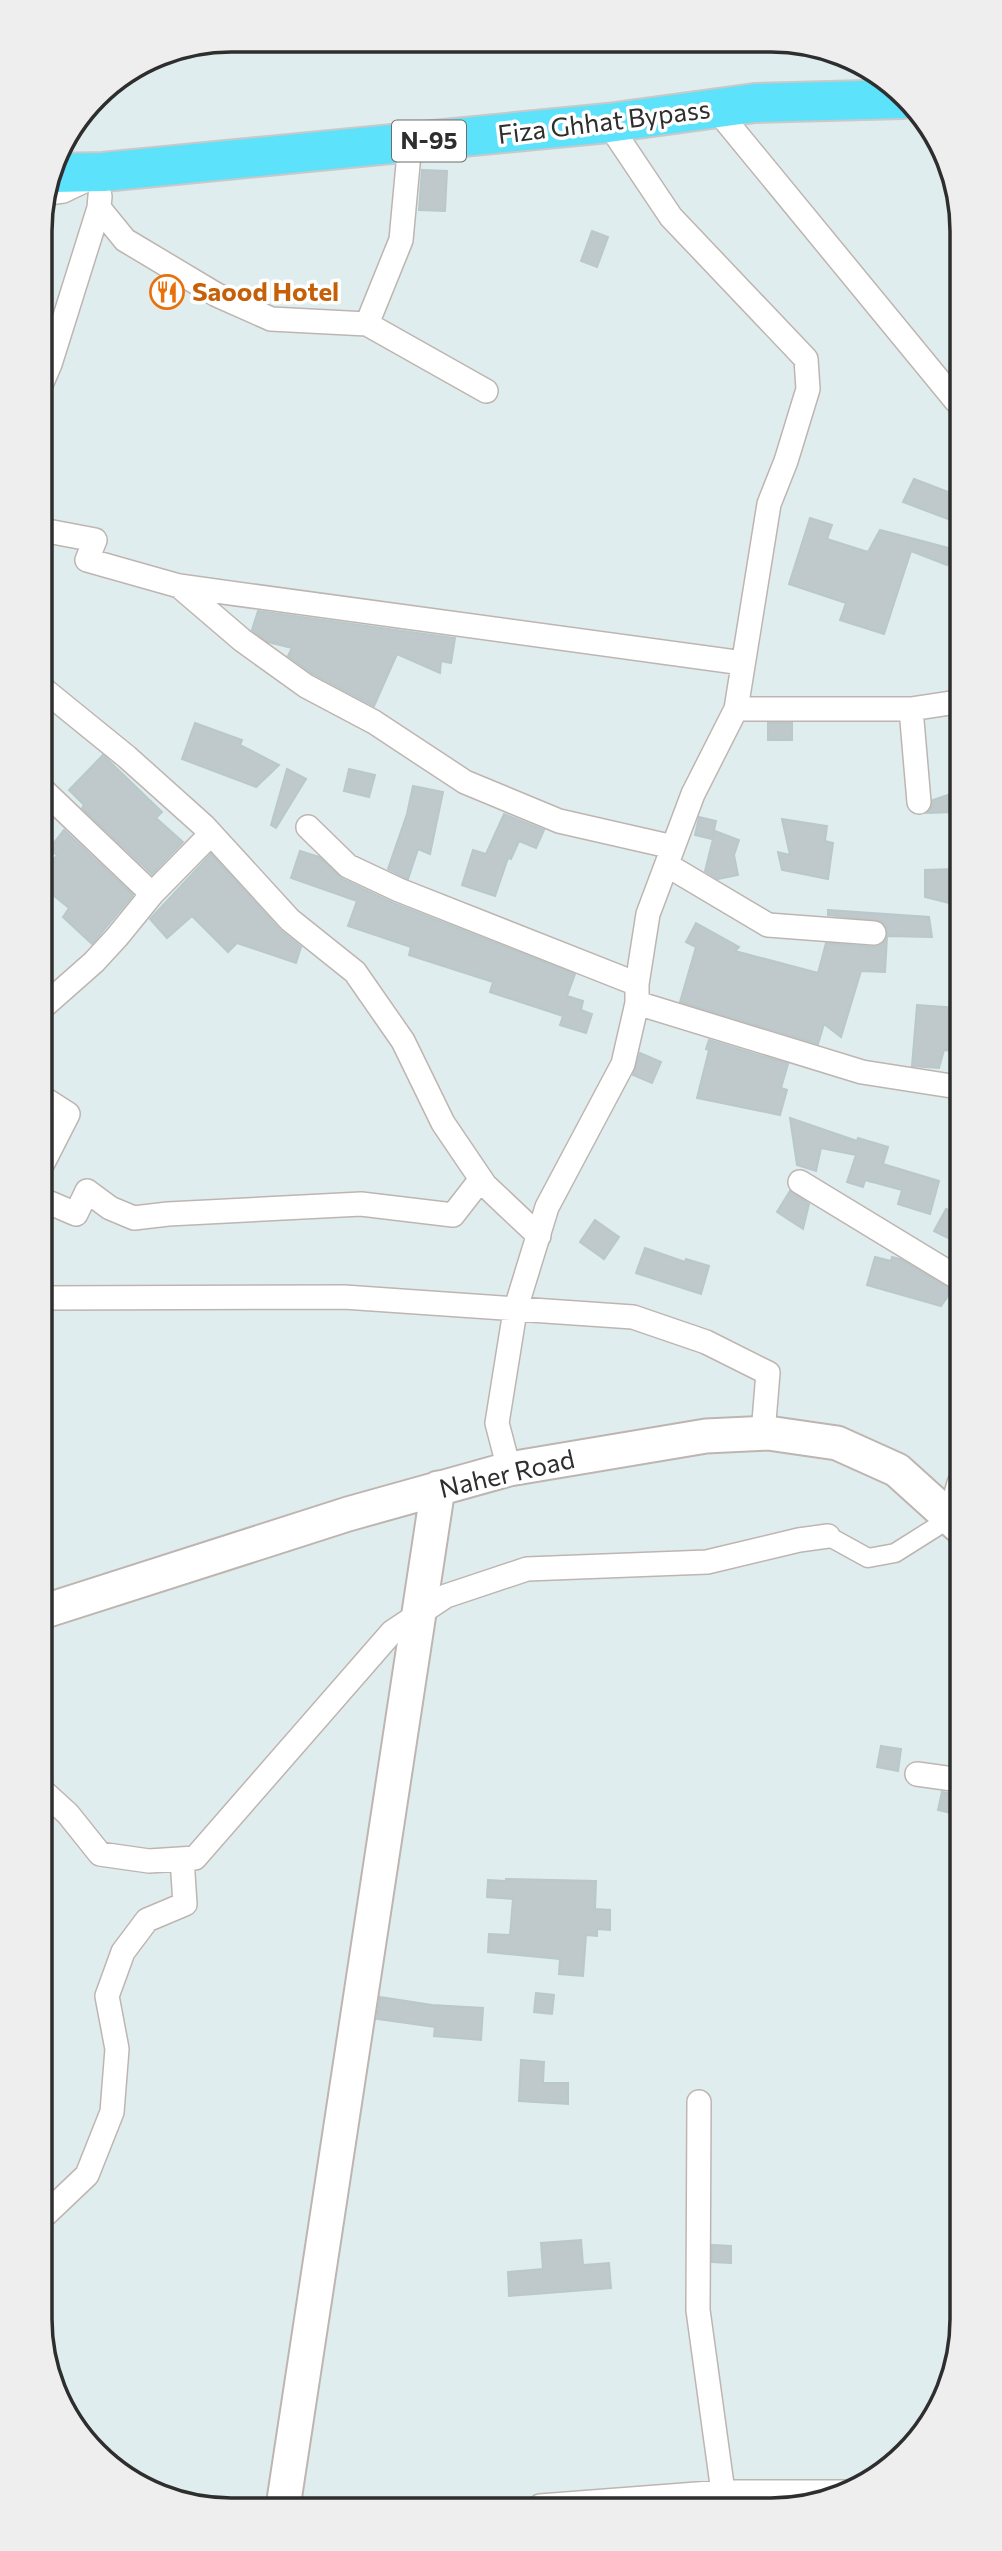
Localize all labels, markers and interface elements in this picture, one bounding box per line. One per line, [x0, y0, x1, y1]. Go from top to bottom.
street label: Fiza Ghhat Bypass [496, 92, 712, 149]
road number: N-95 [392, 120, 466, 162]
restaurant icon: Saood Hotel [148, 273, 186, 311]
place label: Saood Hotel [192, 275, 339, 306]
street label: Naher Road [436, 1442, 577, 1503]

